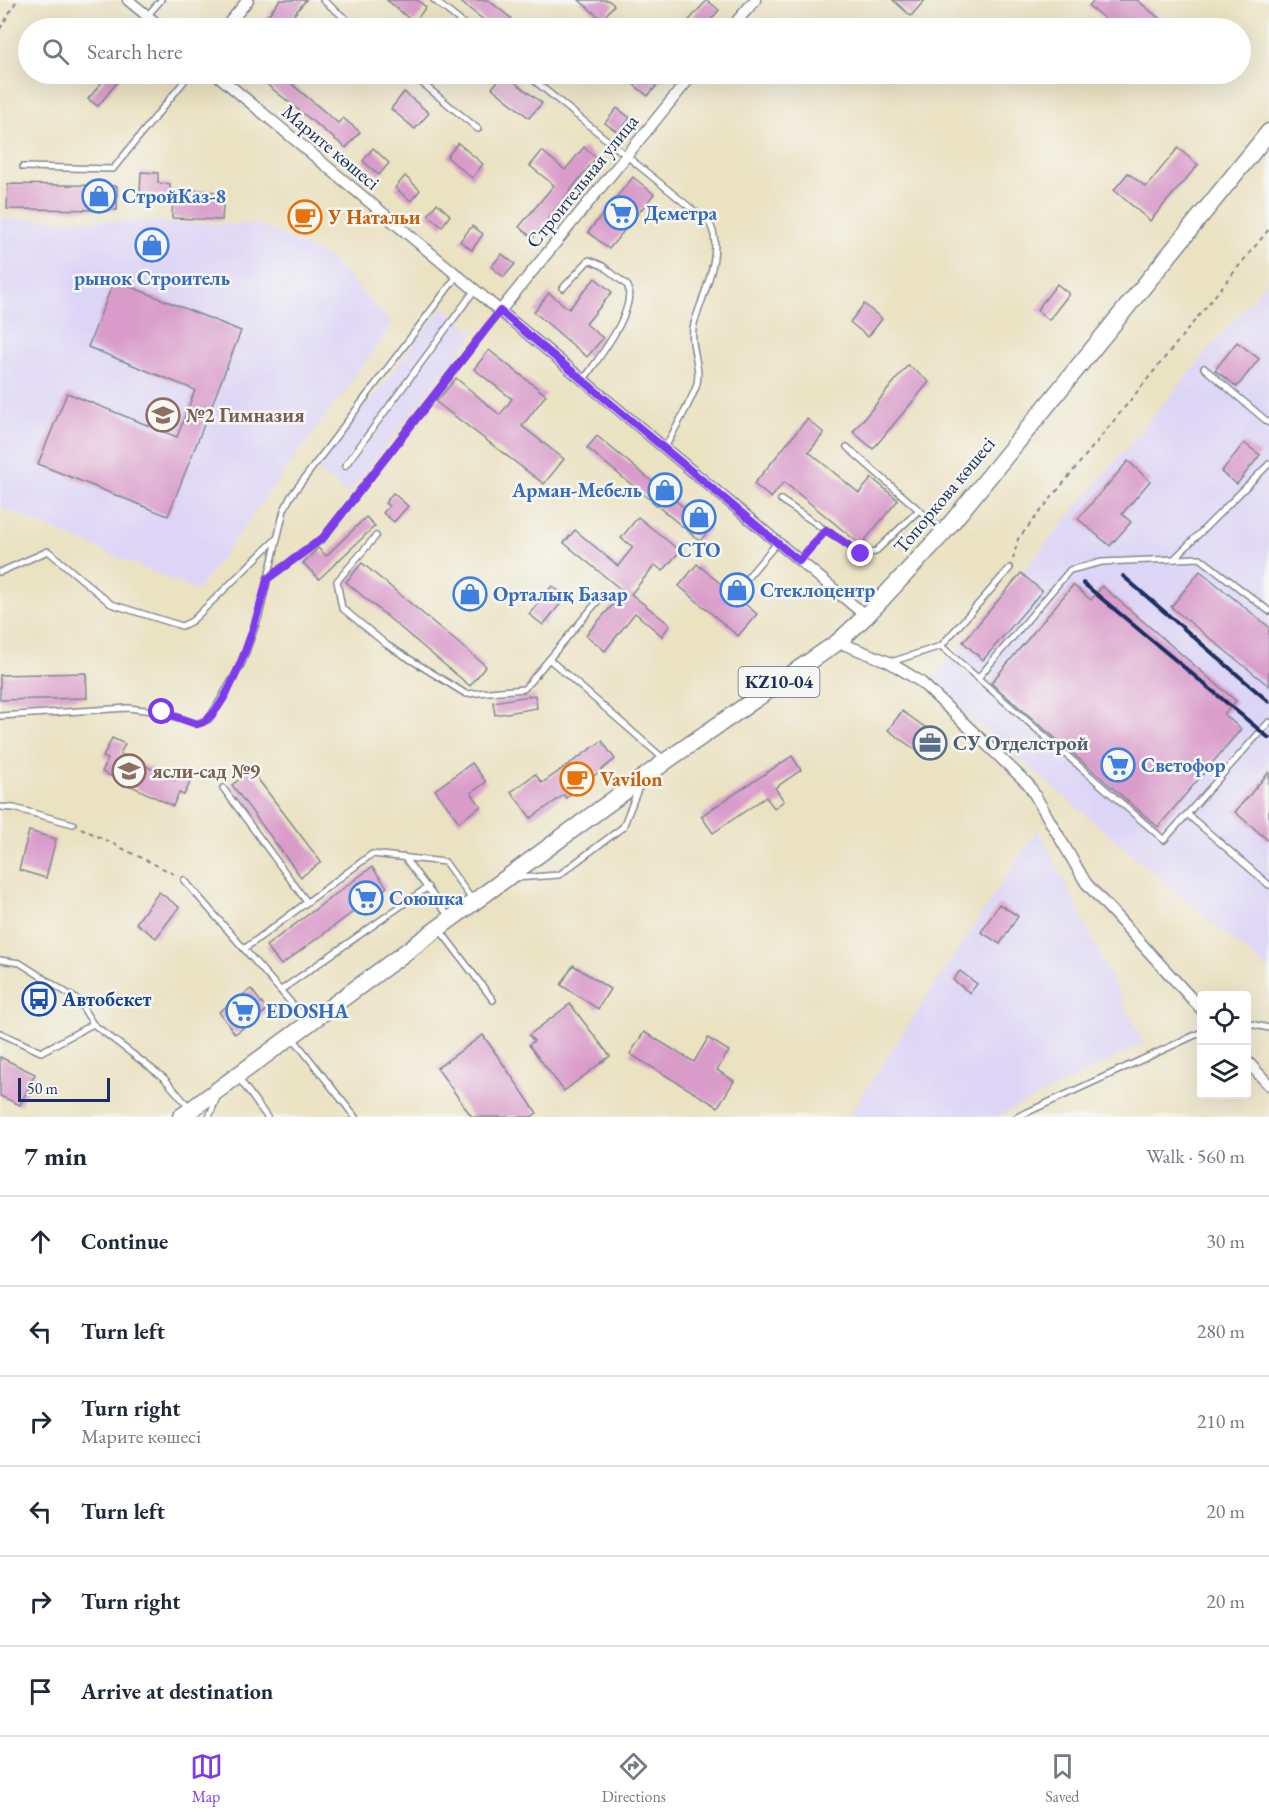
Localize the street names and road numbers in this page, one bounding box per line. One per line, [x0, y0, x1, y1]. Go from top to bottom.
street label: Марите көшесі [277, 98, 385, 196]
street label: Строительная улица [520, 109, 644, 253]
street label: Топоркова көшесі [888, 431, 1000, 559]
road number: KZ10-04 [738, 667, 820, 697]

